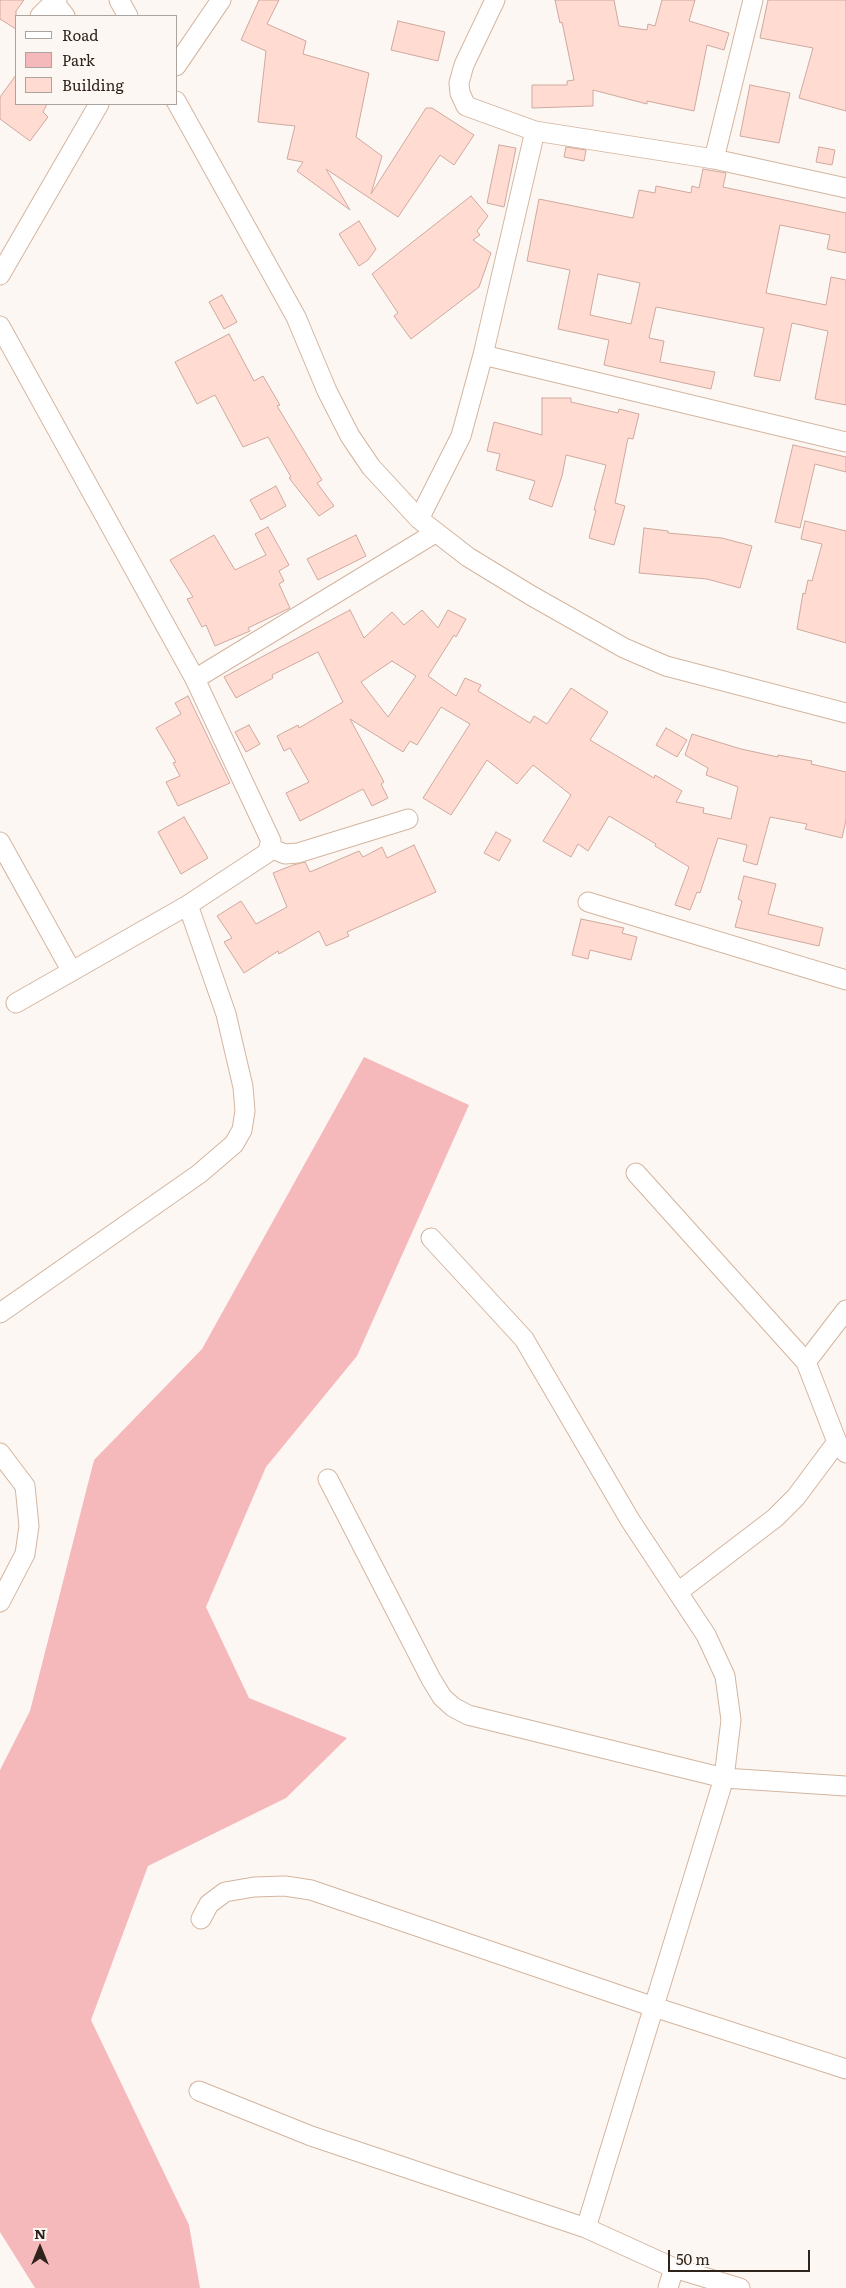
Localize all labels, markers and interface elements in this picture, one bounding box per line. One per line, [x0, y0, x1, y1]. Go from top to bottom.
legend [15, 15, 178, 105]
text: Road [62, 23, 98, 46]
text: Park [62, 48, 95, 71]
text: Building [62, 73, 124, 96]
north arrow [15, 2223, 65, 2273]
text: N [34, 2223, 46, 2243]
scale bar [671, 2240, 814, 2272]
text: 50 m [676, 2247, 710, 2270]

